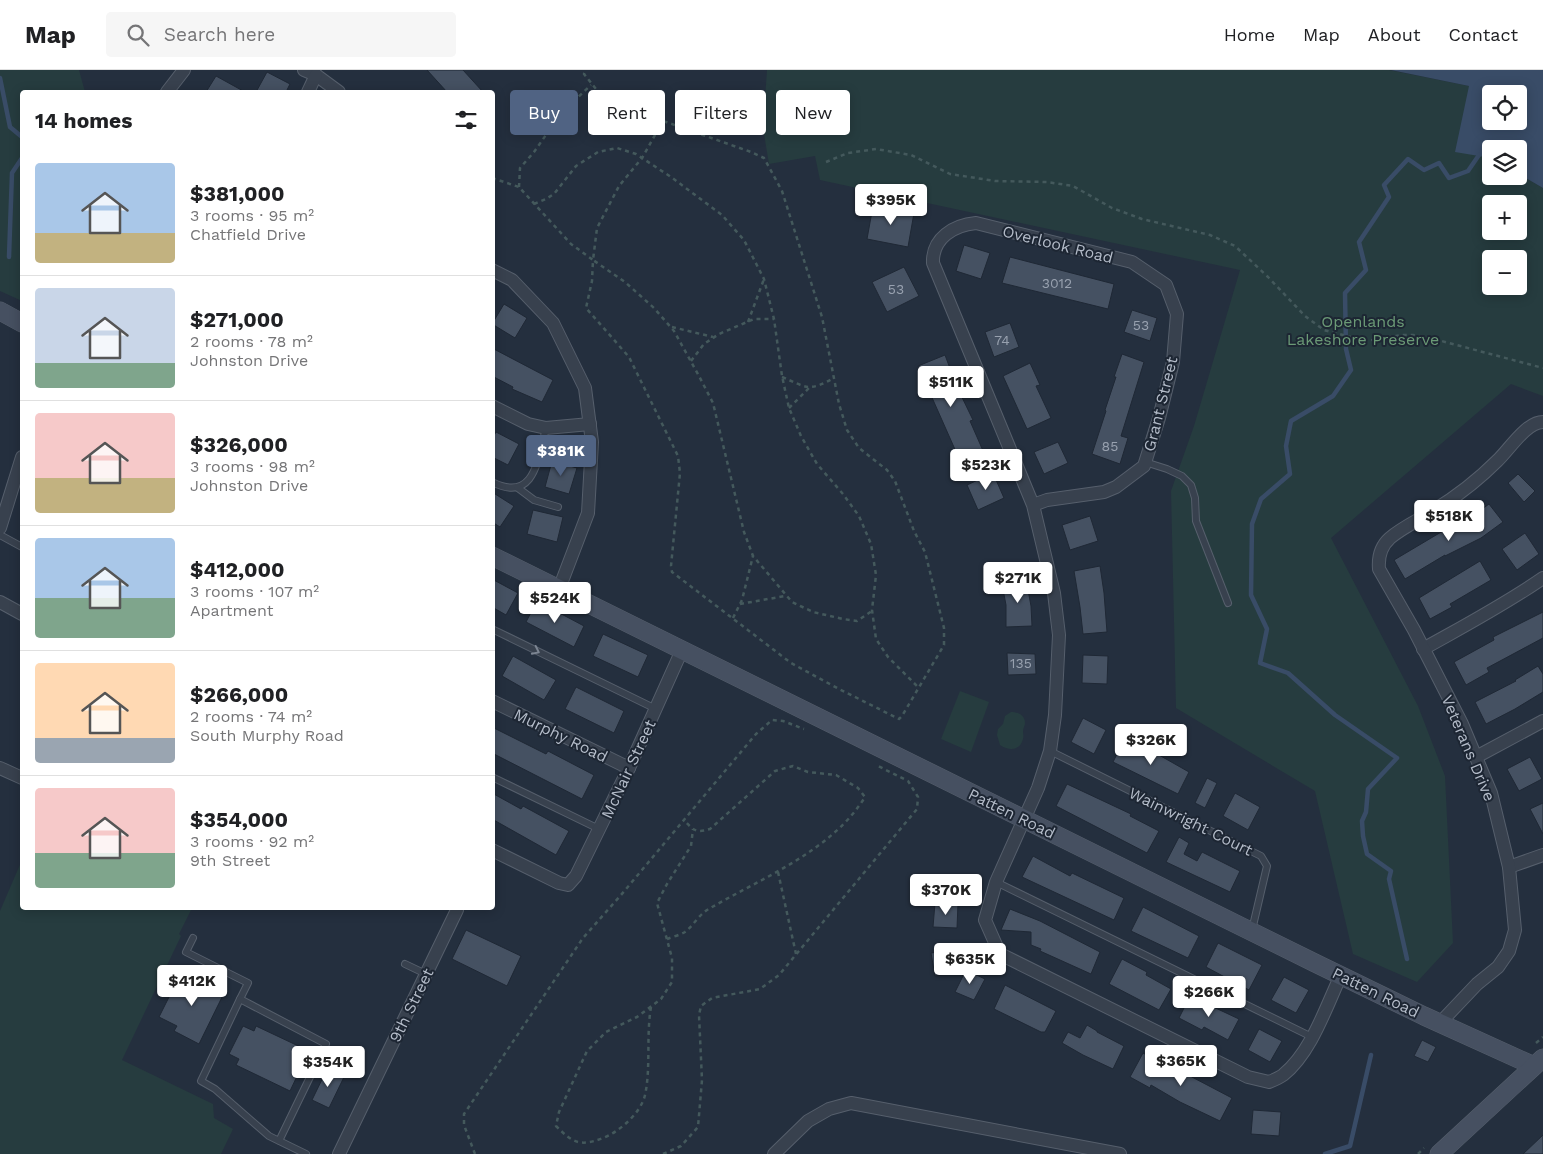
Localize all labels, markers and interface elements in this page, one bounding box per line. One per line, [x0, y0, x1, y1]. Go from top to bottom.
search box [106, 12, 456, 57]
text: Map [25, 21, 76, 49]
icon: search [124, 21, 152, 49]
text: Search here [164, 23, 275, 46]
text: Home [1224, 24, 1275, 45]
text: Map [1303, 24, 1340, 45]
text: About [1368, 24, 1420, 45]
text: Contact [1448, 24, 1518, 45]
map controls [1482, 85, 1527, 295]
button: locate [1482, 85, 1527, 130]
chip: Buy [510, 90, 578, 135]
chip: Rent [588, 90, 665, 135]
chip: Filters [675, 90, 766, 135]
chip: New [776, 90, 850, 135]
icon: filters [452, 106, 480, 134]
text: 14 homes [35, 108, 132, 133]
button: layers [1482, 140, 1527, 185]
text: $381,000 [190, 181, 285, 206]
icon: home [75, 183, 135, 243]
pin: $395K [856, 184, 926, 226]
text: $395K [866, 190, 916, 209]
button: + [1482, 195, 1527, 240]
text: 3 rooms · 95 m² [190, 206, 314, 225]
street label: Overlook Road [1001, 222, 1115, 267]
text: Chatfield Drive [190, 225, 306, 244]
button: − [1482, 250, 1527, 295]
house number: 3012 [1042, 275, 1072, 291]
house number: 53 [888, 281, 904, 297]
text: $271,000 [190, 307, 284, 332]
icon: home [75, 308, 135, 368]
park label: Openlands Lakeshore Preserve [1287, 312, 1439, 349]
house number: 53 [1133, 317, 1149, 333]
text: 2 rooms · 78 m² [190, 332, 313, 351]
house number: 74 [994, 332, 1010, 348]
text: Johnston Drive [190, 351, 308, 370]
street label: Grant Street [1140, 354, 1182, 454]
pin: $511K [916, 366, 986, 408]
text: $511K [929, 372, 973, 391]
text: $326,000 [190, 432, 288, 457]
icon: home [75, 433, 135, 493]
pin: $381K [526, 434, 596, 477]
house number: 85 [1102, 438, 1118, 454]
text: $381K [537, 441, 585, 460]
pin: $523K [951, 448, 1021, 491]
text: $523K [961, 455, 1011, 474]
text: 3 rooms · 98 m² [190, 457, 315, 476]
text: Johnston Drive [190, 476, 308, 495]
pin: $518K [1414, 500, 1484, 542]
text: $518K [1425, 506, 1473, 525]
text: $412,000 [190, 557, 285, 582]
icon: home [75, 558, 135, 618]
pin: $271K [983, 562, 1053, 604]
text: $271K [994, 568, 1042, 587]
text: 3 rooms · 107 m² [190, 582, 319, 601]
pin: $524K [520, 582, 590, 624]
text: $524K [530, 588, 580, 607]
text: Apartment [190, 601, 273, 620]
one-way arrow [531, 644, 540, 655]
house number: 135 [1010, 655, 1032, 671]
text: $266,000 [190, 682, 288, 707]
icon: home [75, 683, 135, 743]
street label: Veterans Drive [1438, 692, 1499, 804]
street label: Murphy Road [511, 705, 611, 766]
text: 2 rooms · 74 m² [190, 707, 312, 726]
street label: McNair Street [597, 716, 660, 822]
pin: $326K [1116, 724, 1186, 766]
text: South Murphy Road [190, 726, 344, 745]
text: $326K [1126, 730, 1176, 749]
street label: Wainwright Court [1126, 783, 1256, 860]
street label: Patten Road [965, 784, 1058, 843]
text: $354,000 [190, 807, 288, 832]
icon: home [75, 808, 135, 868]
text: 3 rooms · 92 m² [190, 832, 314, 851]
text: 9th Street [190, 851, 270, 870]
pin: $370K [911, 874, 981, 916]
text: $370K [921, 880, 971, 899]
pin: $635K [935, 942, 1005, 985]
text: $635K [945, 949, 995, 968]
street label: Patten Road [1329, 963, 1422, 1022]
pin: $412K [157, 964, 227, 1007]
street label: 9th Street [385, 965, 438, 1045]
text: $412K [168, 971, 216, 990]
pin: $266K [1174, 976, 1244, 1018]
text: $266K [1184, 982, 1234, 1001]
pin: $365K [1146, 1044, 1216, 1087]
pin: $354K [293, 1046, 363, 1088]
text: $365K [1156, 1051, 1206, 1070]
text: $354K [303, 1052, 353, 1071]

